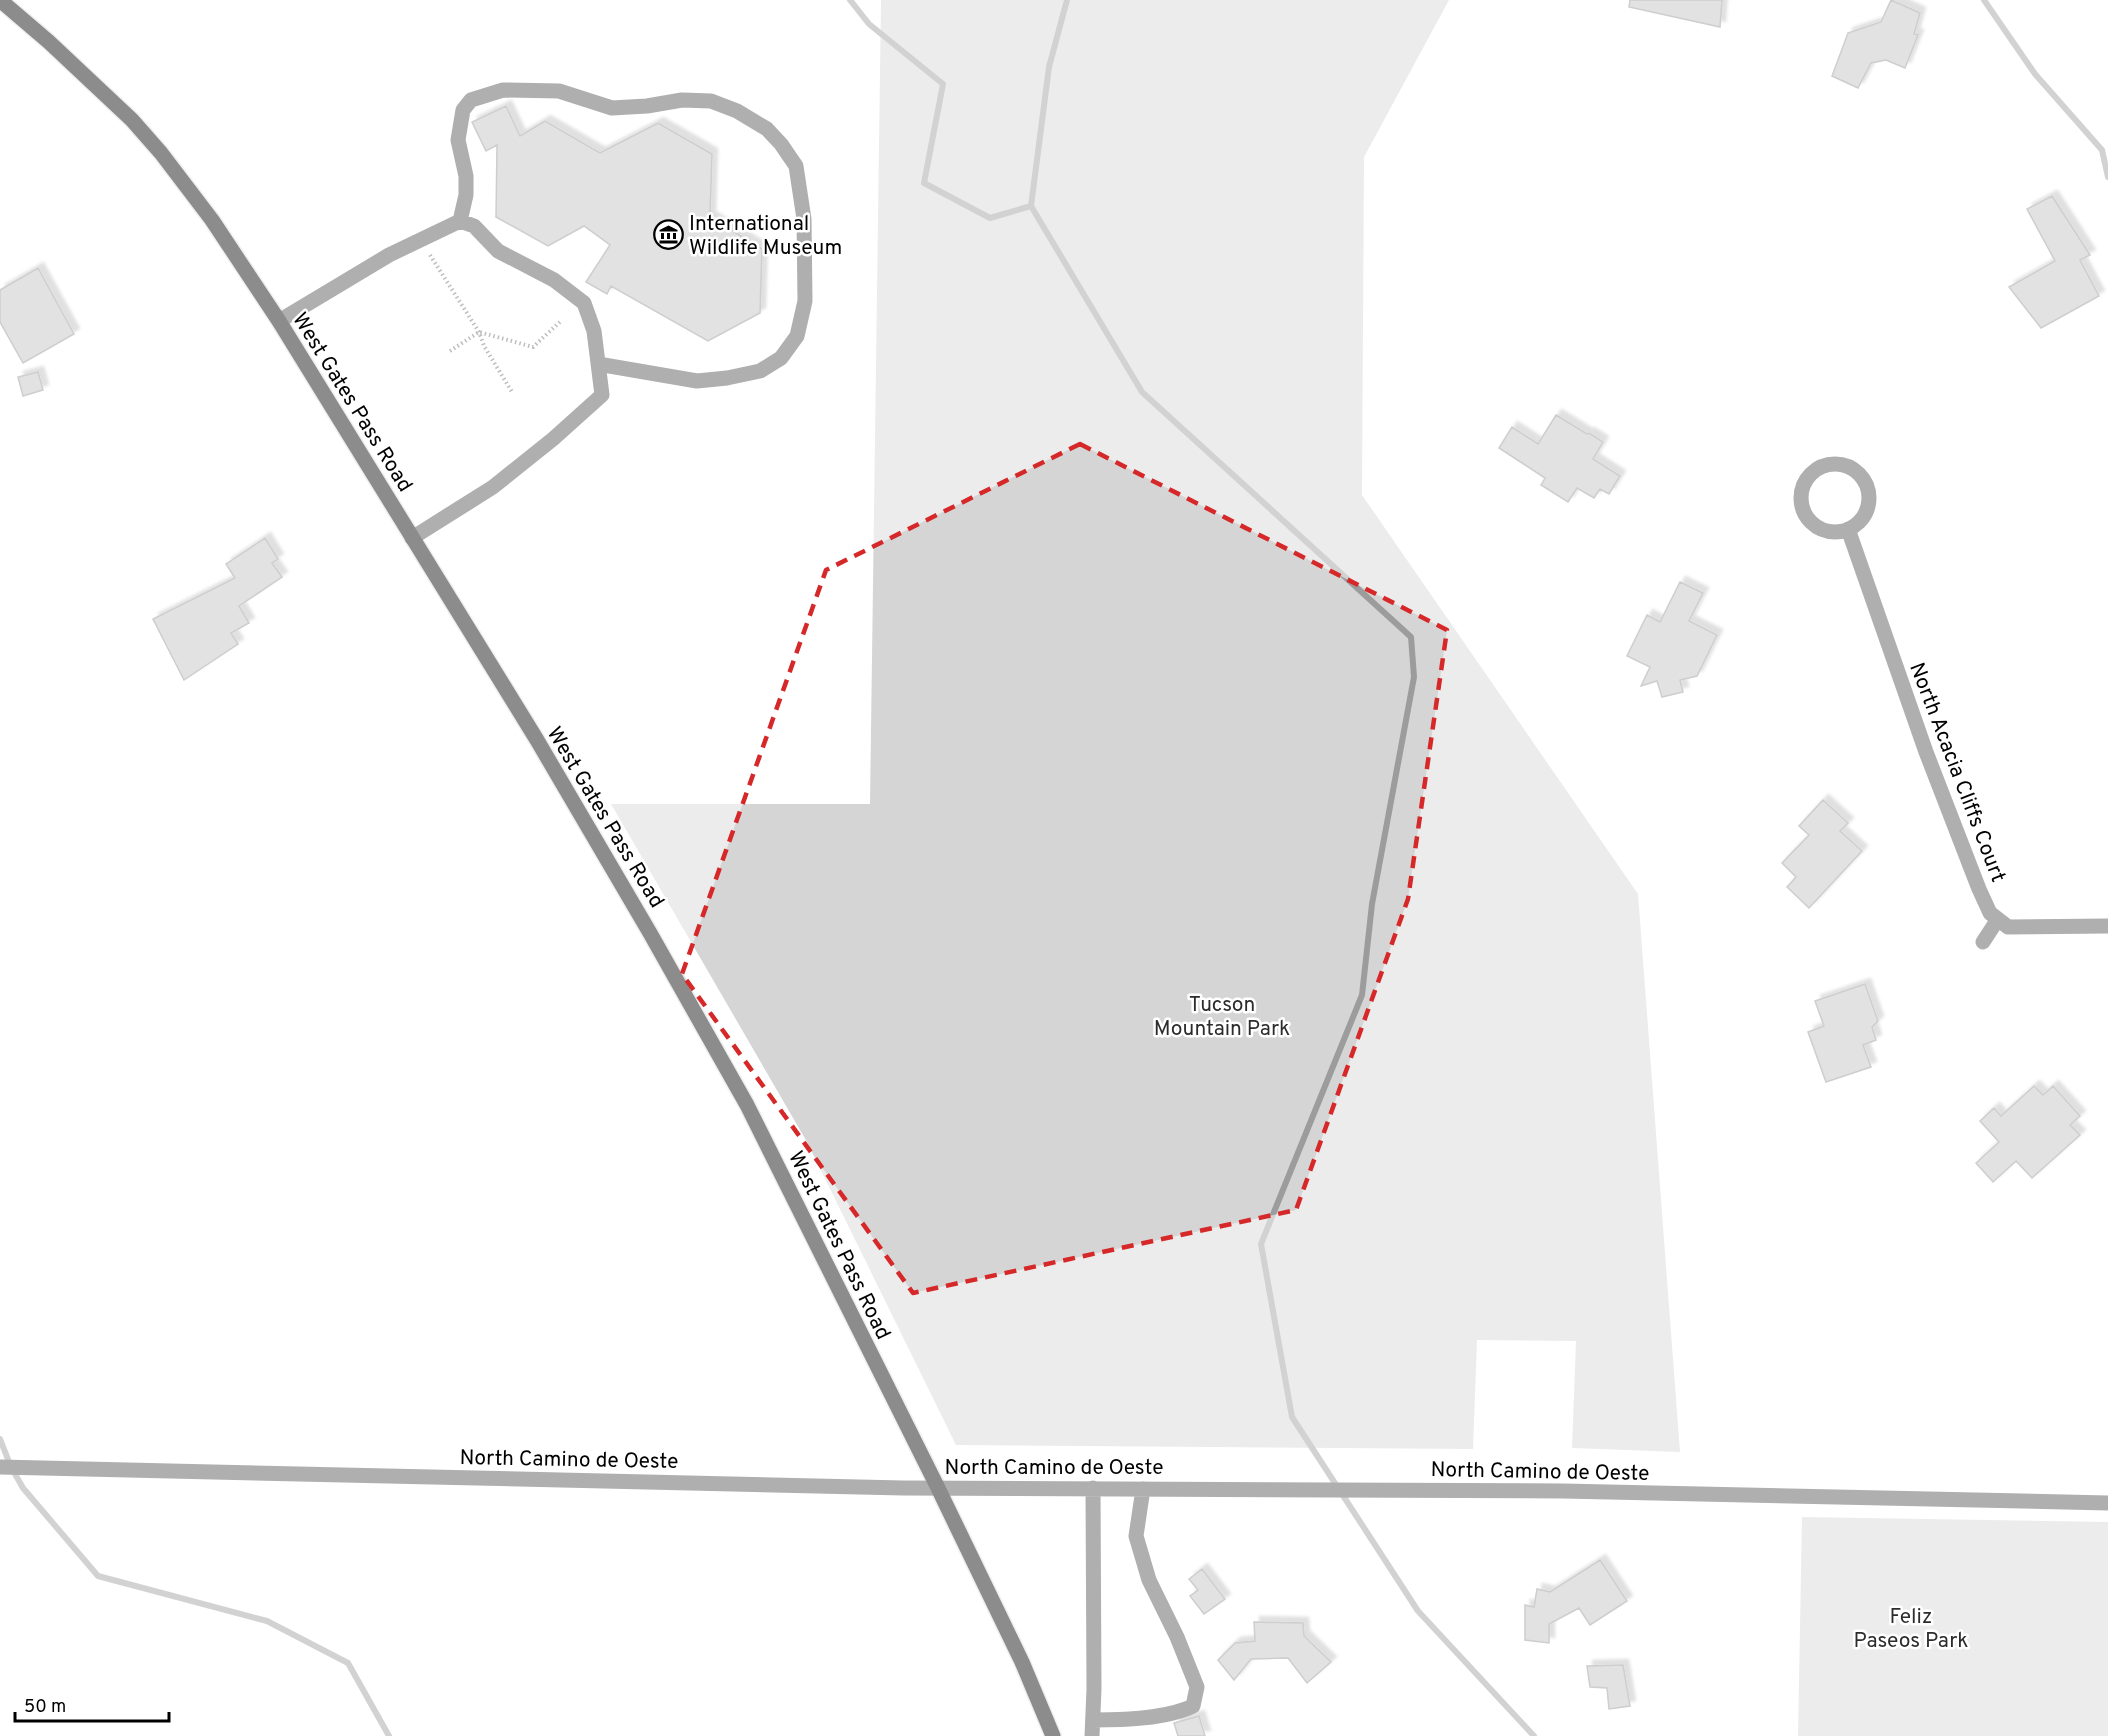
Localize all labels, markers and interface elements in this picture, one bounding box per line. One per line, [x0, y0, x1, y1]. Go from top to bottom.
place label: International Wildlife Museum [689, 211, 842, 262]
museum icon: International Wildlife Museum [652, 219, 684, 251]
street label: West Gates Pass Road [286, 308, 418, 498]
street label: North Acacia Cliffs Court [1902, 659, 2011, 886]
street label: West Gates Pass Road [540, 722, 670, 913]
park label: Tucson Mountain Park [1154, 992, 1290, 1043]
street label: West Gates Pass Road [781, 1147, 896, 1344]
street label: North Camino de Oeste [459, 1445, 679, 1476]
street label: North Camino de Oeste [944, 1455, 1164, 1482]
street label: North Camino de Oeste [1430, 1457, 1650, 1488]
park label: Feliz Paseos Park [1854, 1604, 1968, 1655]
scale bar [15, 1685, 170, 1723]
text: 50 m [24, 1696, 66, 1719]

